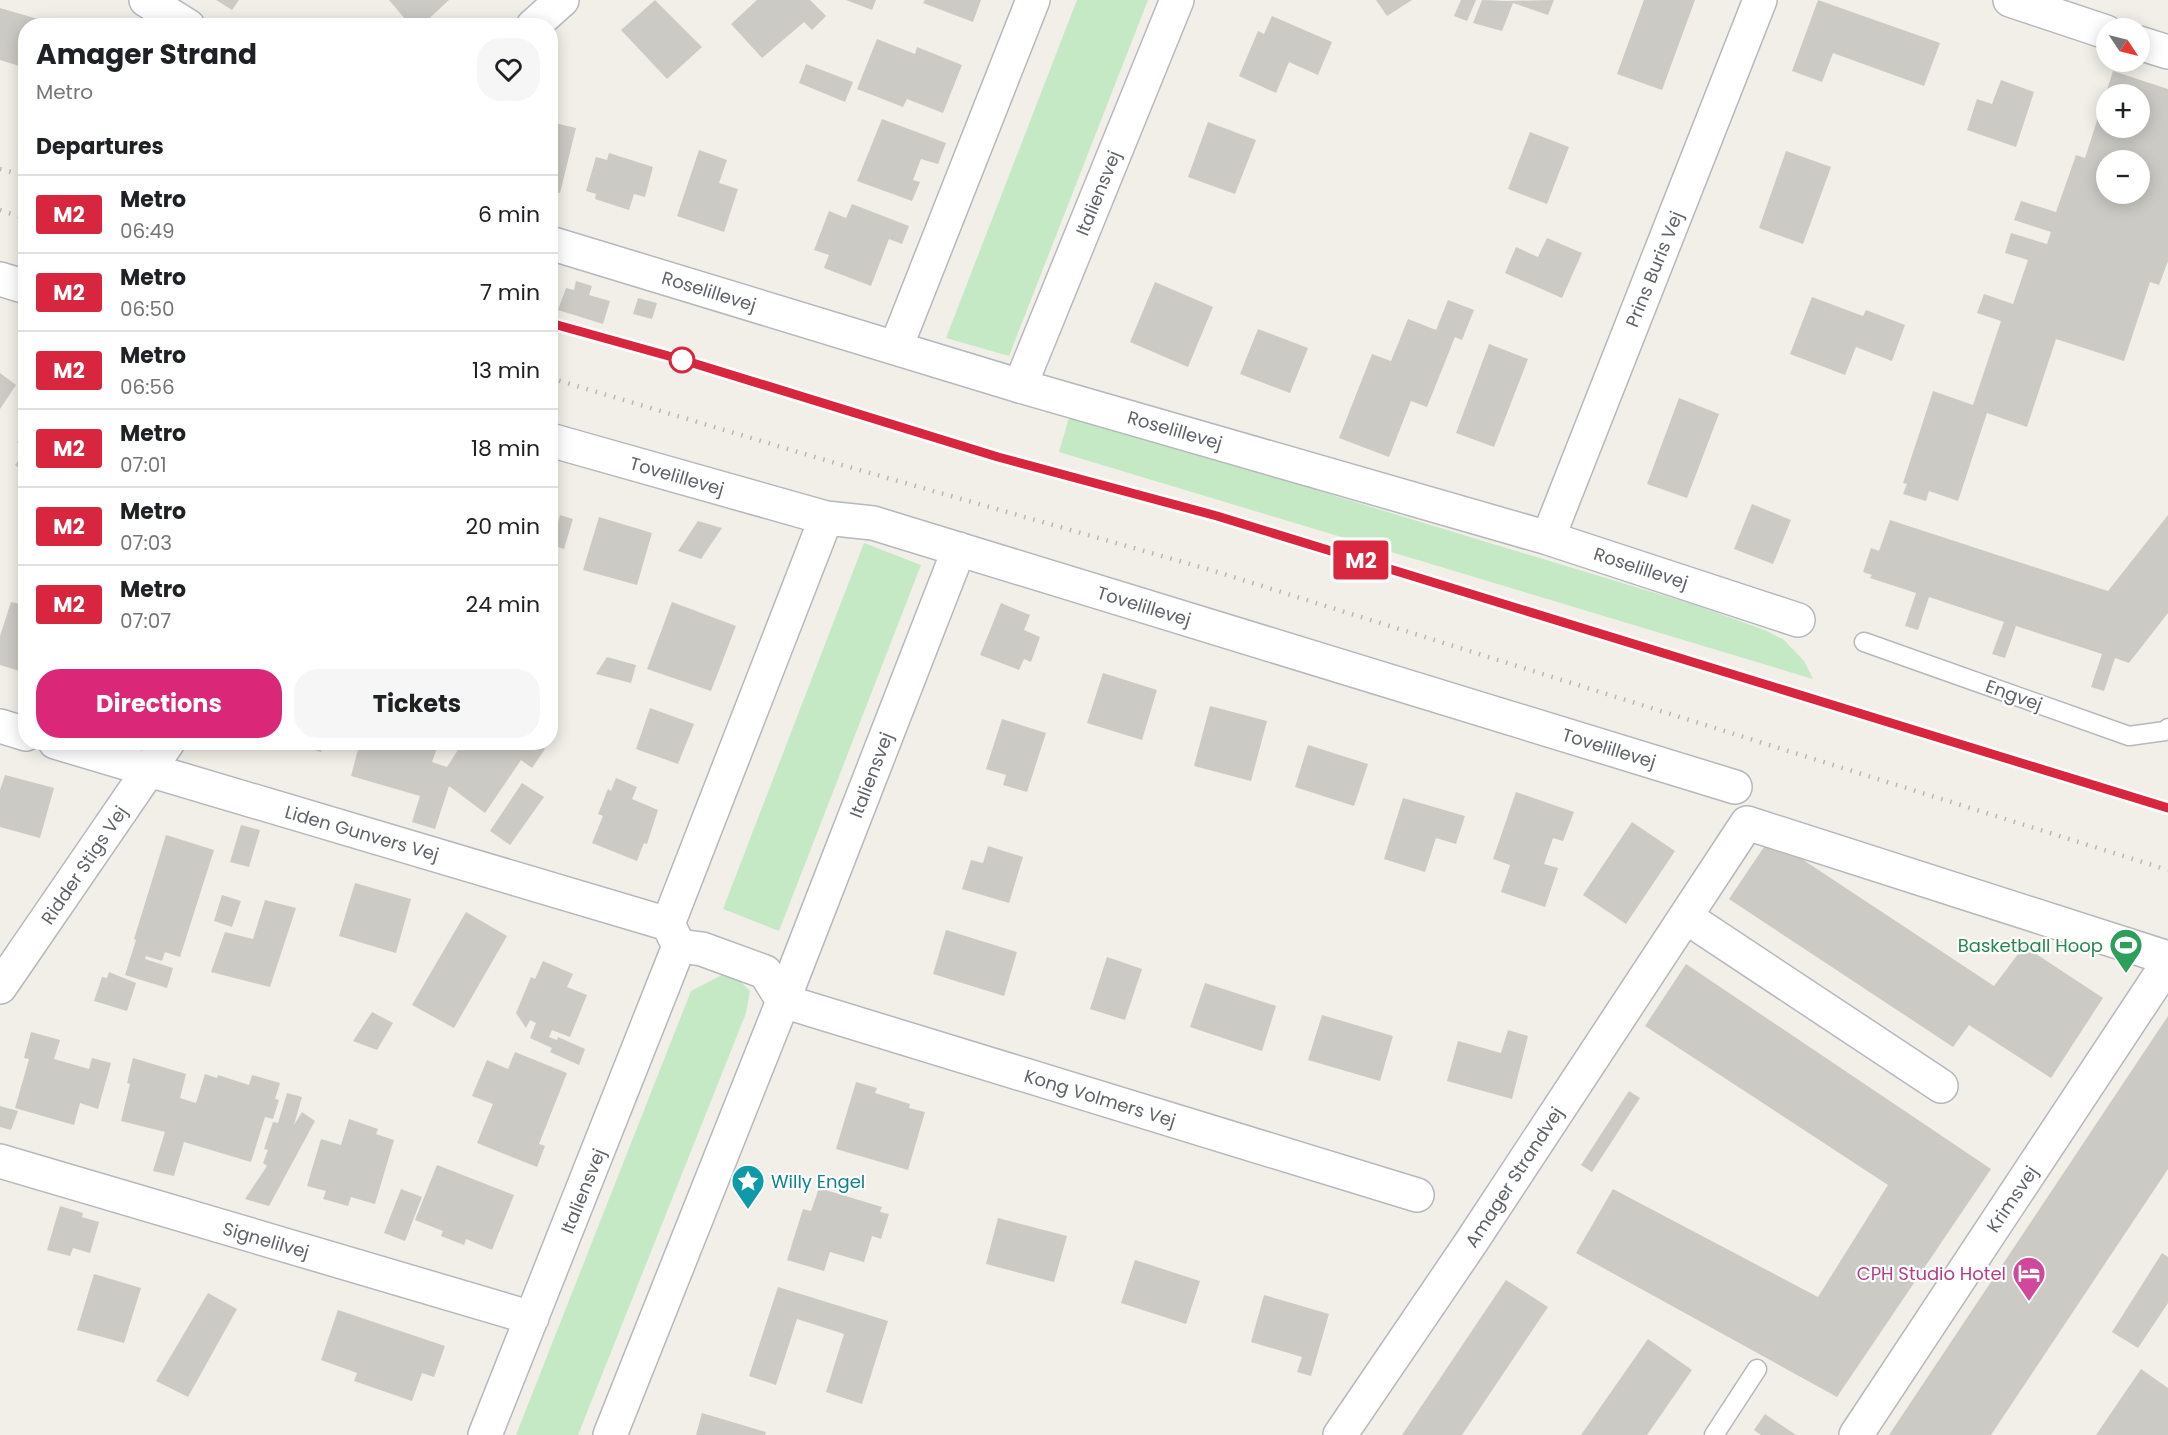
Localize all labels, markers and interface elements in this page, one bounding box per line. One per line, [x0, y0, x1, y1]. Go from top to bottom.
north arrow [2096, 18, 2150, 72]
map controls [2096, 18, 2150, 204]
text: Amager Strand [36, 35, 257, 74]
button: heart [477, 38, 540, 101]
text: Metro [36, 78, 93, 106]
button: + [2096, 84, 2150, 138]
text: Departures [36, 131, 164, 162]
street label: Italiensvej [1070, 147, 1126, 239]
button: − [2096, 150, 2150, 204]
text: Metro [120, 184, 186, 215]
text: 6 min [478, 199, 540, 230]
text: M2 [53, 200, 85, 229]
street label: Prins Buris Vej [1619, 207, 1689, 331]
text: 06:49 [120, 217, 175, 245]
text: Metro [120, 262, 186, 293]
street label: Roselillevej [659, 265, 759, 317]
text: 7 min [480, 277, 540, 308]
text: M2 [53, 278, 85, 307]
text: 06:50 [120, 295, 175, 323]
text: Metro [120, 340, 186, 371]
unlabelled marker [669, 347, 695, 373]
text: 13 min [472, 355, 540, 386]
text: M2 [53, 356, 85, 385]
text: 06:56 [120, 373, 175, 401]
street label: Roselillevej [1125, 405, 1225, 455]
text: Metro [120, 418, 186, 449]
text: 18 min [471, 433, 540, 464]
text: M2 [53, 434, 85, 463]
text: 07:01 [120, 451, 167, 479]
street label: Tovelillevej [627, 451, 727, 501]
text: Metro [120, 496, 186, 527]
text: 20 min [466, 511, 540, 542]
text: M2 [53, 512, 85, 541]
text: 07:03 [120, 529, 172, 557]
line badge: M2 [1334, 540, 1388, 580]
street label: Roselillevej [1591, 541, 1691, 595]
text: M2 [1345, 546, 1377, 575]
text: Metro [120, 574, 186, 605]
street label: Tovelillevej [1094, 580, 1194, 632]
text: 24 min [465, 589, 540, 620]
text: M2 [53, 590, 85, 619]
text: 07:07 [120, 607, 171, 635]
button: Directions [36, 669, 282, 738]
button: Tickets [294, 669, 540, 738]
street label: Engvej [1982, 673, 2046, 717]
street label: Tovelillevej [1559, 722, 1659, 774]
street label: Italiensvej [843, 729, 899, 821]
street label: Liden Gunvers Vej [282, 799, 442, 867]
street label: Ridder Stigs Vej [35, 801, 133, 929]
sports icon: Basketball Hoop [2108, 927, 2144, 974]
place label: Basketball Hoop [1958, 933, 2103, 958]
street label: Kong Volmers Vej [1021, 1063, 1179, 1133]
street label: Amager Strandvej [1459, 1102, 1569, 1252]
street label: Italiensvej [555, 1145, 611, 1237]
street label: Krimsvej [1981, 1161, 2043, 1237]
place icon: Willy Engel [730, 1163, 766, 1210]
place label: Willy Engel [771, 1169, 865, 1194]
street label: Signelilvej [220, 1216, 312, 1264]
hotel icon: CPH Studio Hotel [2011, 1255, 2047, 1302]
place label: CPH Studio Hotel [1857, 1261, 2006, 1286]

